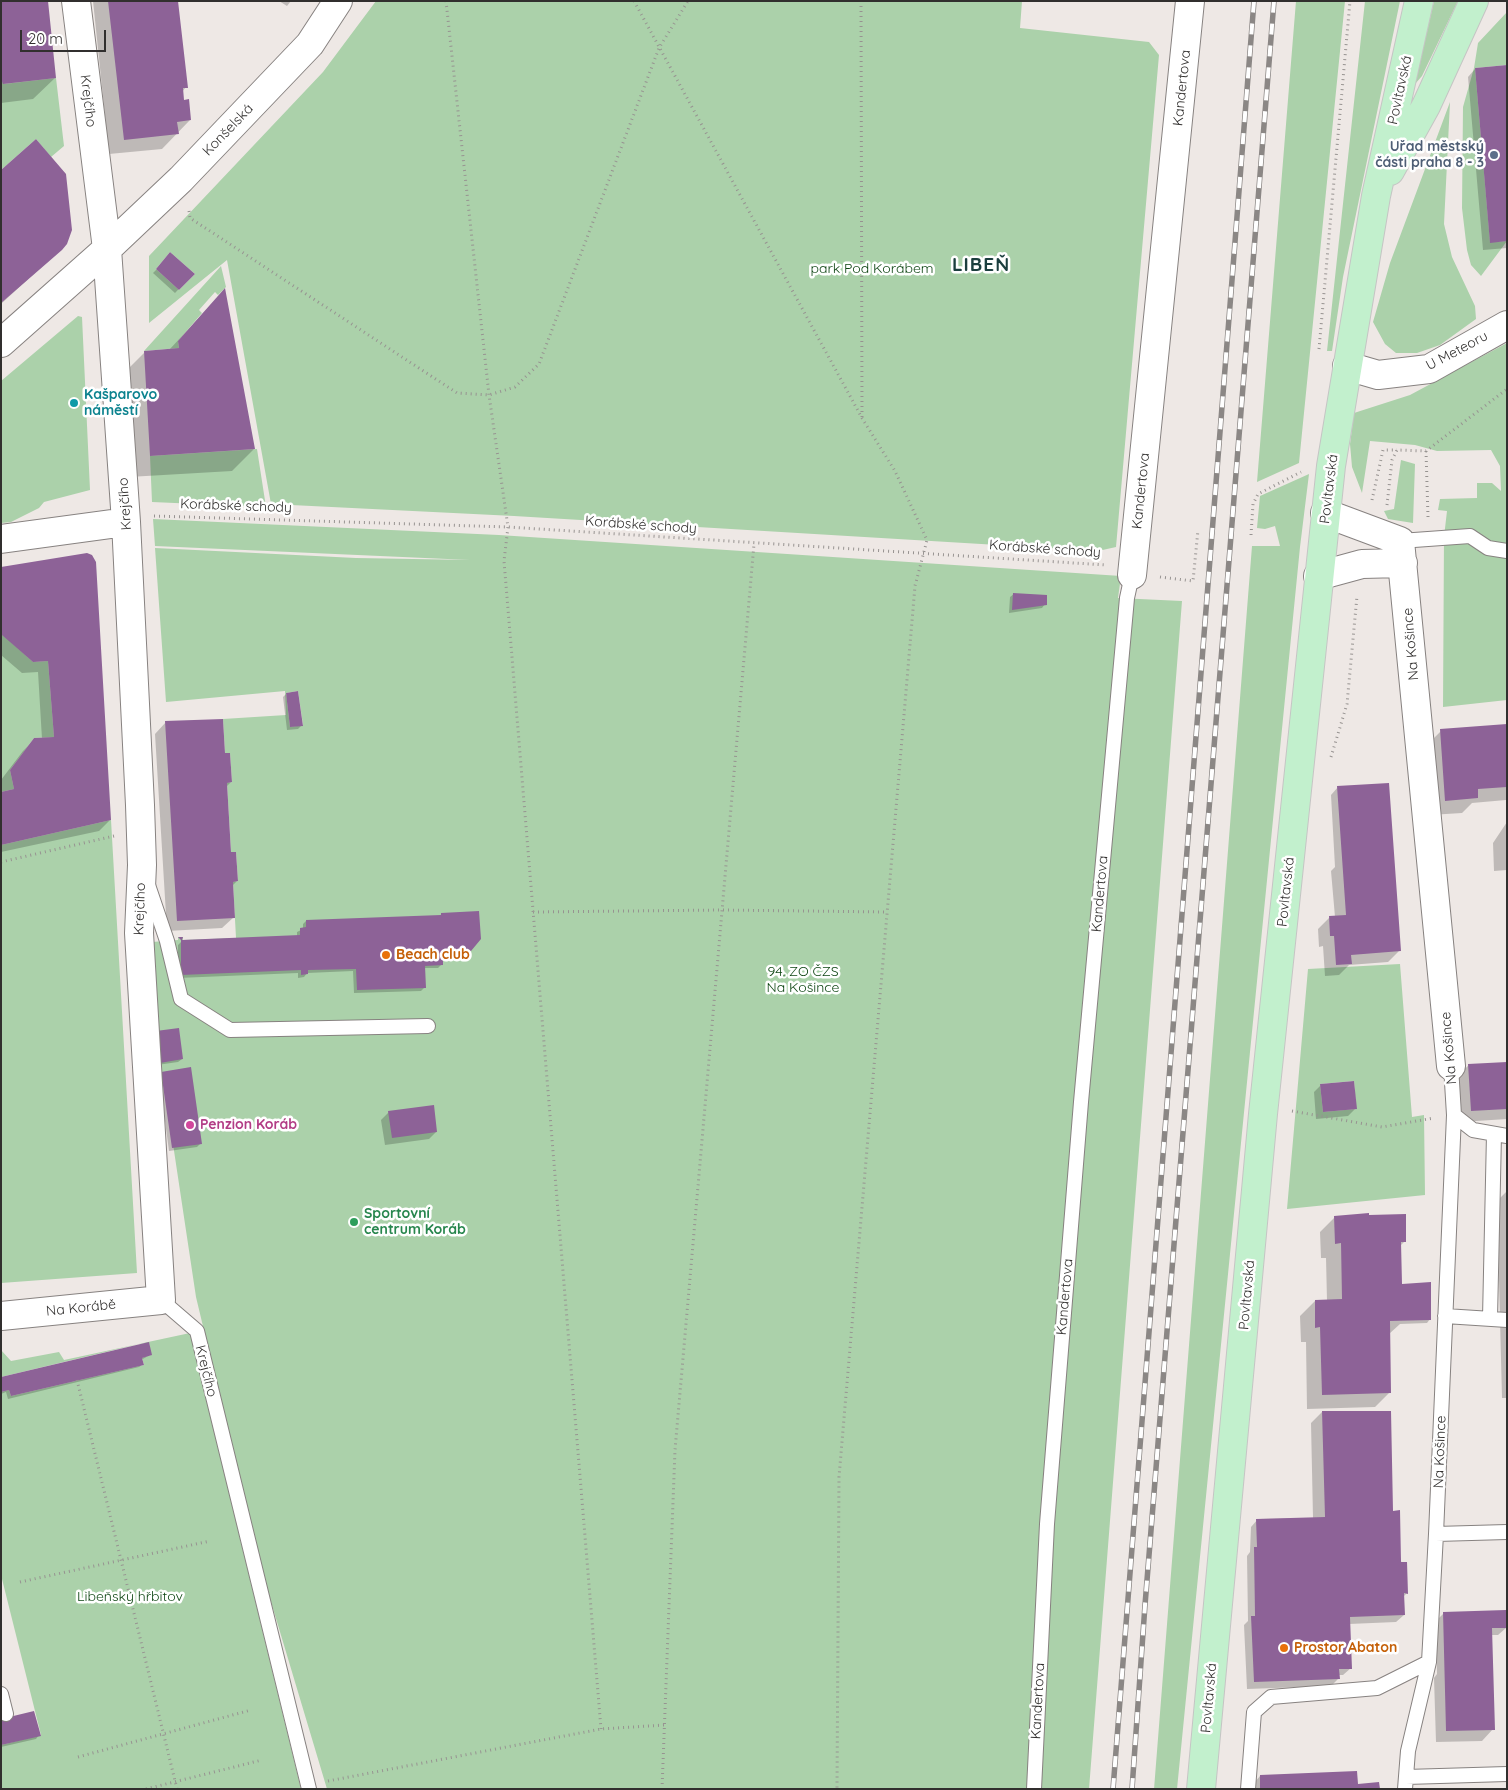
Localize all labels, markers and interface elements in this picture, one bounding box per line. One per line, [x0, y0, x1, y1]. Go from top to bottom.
scale bar [22, 20, 109, 52]
text: 20 m [28, 29, 63, 48]
street label: Kandertova [1170, 49, 1194, 127]
street label: Povltavská [1385, 54, 1415, 126]
street label: Krejčího [76, 74, 100, 128]
street label: Konšelská [199, 100, 257, 160]
place label: Uřad městský části praha 8 - 3 [1375, 139, 1484, 172]
marker: Uřad městský části praha 8 - 3 [1488, 149, 1500, 161]
district label: LIBEŇ [951, 254, 1011, 276]
park label: park Pod Korábem [810, 261, 934, 277]
street label: U Meteoru [1423, 328, 1491, 374]
place label: Kašparovo náměstí [84, 387, 157, 420]
marker: Kašparovo náměstí [68, 397, 80, 409]
street label: Kandertova [1129, 452, 1153, 530]
street label: Povltavská [1316, 453, 1342, 525]
street label: Krejčího [115, 477, 135, 531]
street label: Korábské schody [180, 496, 292, 516]
street label: Korábské schody [585, 513, 697, 537]
street label: Korábské schody [989, 537, 1101, 561]
street label: Na Košince [1399, 607, 1423, 681]
street label: Kandertova [1088, 855, 1112, 933]
street label: Povltavská [1274, 856, 1298, 928]
street label: Krejčího [131, 882, 149, 936]
place label: Beach club [396, 947, 470, 963]
marker: Beach club [380, 949, 392, 961]
park label: 94. ZO ČZS Na Košince [767, 964, 839, 996]
street label: Na Košince [1437, 1011, 1461, 1085]
place label: Penzion Koráb [200, 1117, 297, 1133]
marker: Penzion Koráb [184, 1119, 196, 1131]
place label: Sportovní centrum Koráb [364, 1206, 466, 1238]
marker: Sportovní centrum Koráb [348, 1216, 360, 1228]
street label: Kandertova [1053, 1258, 1077, 1336]
street label: Povltavská [1236, 1259, 1258, 1331]
street label: Na Korábě [45, 1296, 117, 1320]
street label: Krejčího [191, 1343, 221, 1399]
street label: Na Košince [1430, 1415, 1450, 1489]
park label: Libeňský hřbitov [77, 1589, 183, 1605]
place label: Prostor Abaton [1294, 1640, 1397, 1656]
marker: Prostor Abaton [1278, 1642, 1290, 1654]
street label: Kandertova [1028, 1662, 1048, 1740]
street label: Povltavská [1198, 1662, 1220, 1734]

